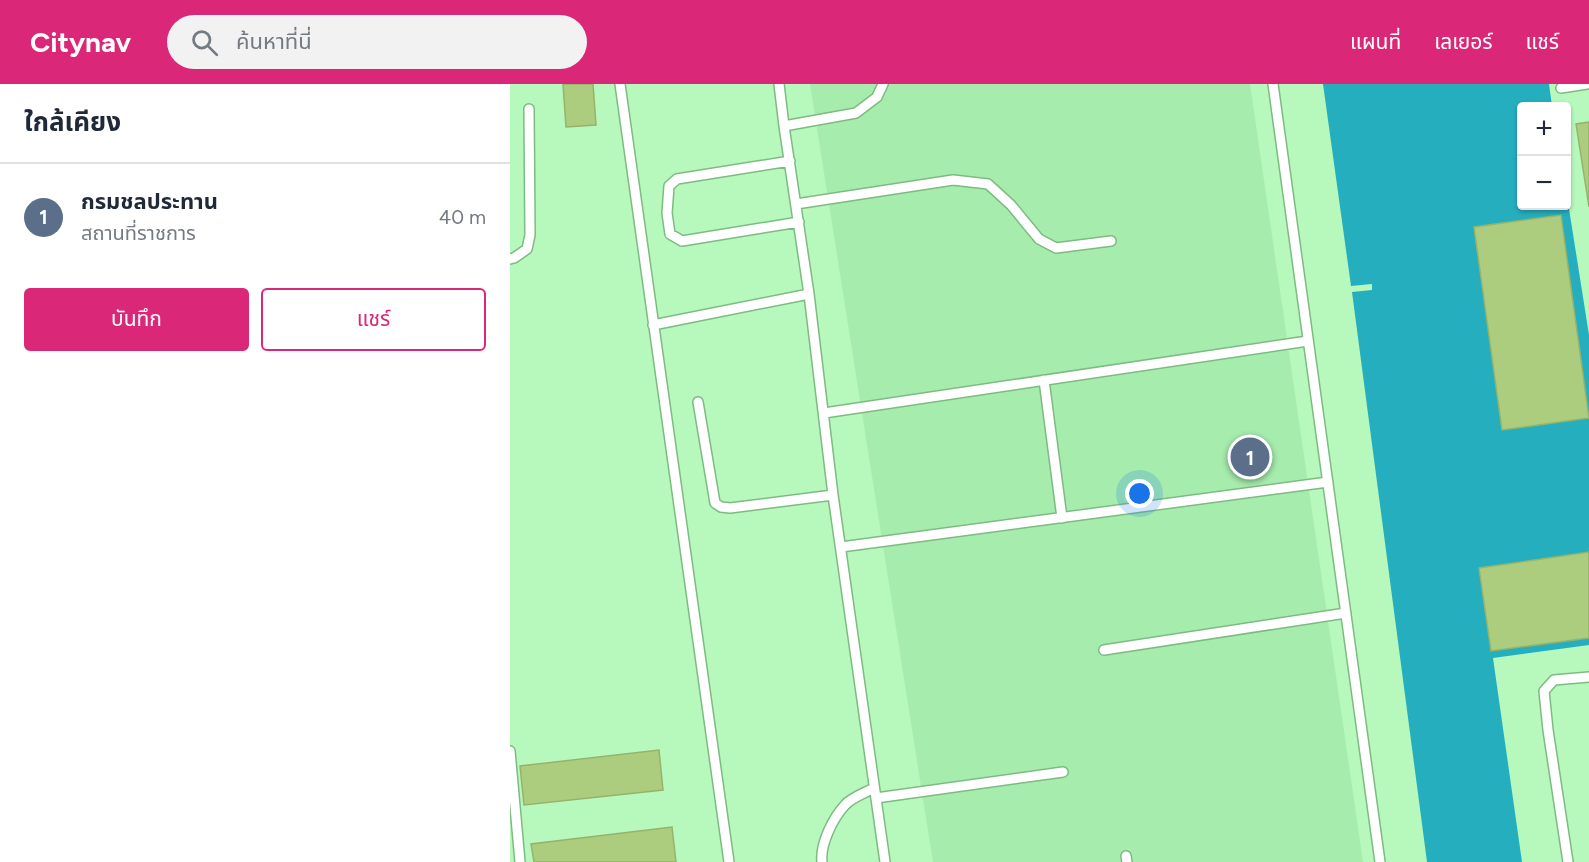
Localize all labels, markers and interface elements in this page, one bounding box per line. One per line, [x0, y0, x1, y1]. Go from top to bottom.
search box [167, 15, 587, 69]
text: Citynav [30, 25, 131, 59]
icon: search [188, 26, 221, 59]
text: ค้นหาที่นี่ [236, 28, 312, 55]
text: แผนที่ [1350, 29, 1401, 54]
text: เลเยอร์ [1434, 29, 1493, 54]
text: แชร์ [1526, 29, 1559, 54]
map controls [1517, 102, 1571, 210]
button: + [1517, 102, 1571, 156]
text: ใกล้เคียง [24, 106, 121, 138]
button: − [1517, 156, 1571, 210]
text: กรมชลประทาน [81, 188, 218, 215]
text: 1 [39, 205, 48, 229]
text: 40 m [439, 205, 486, 229]
text: สถานที่ราชการ [81, 221, 196, 245]
button: บันทึก [24, 288, 249, 351]
button: แชร์ [261, 288, 486, 351]
pin: 1 [1230, 434, 1270, 479]
your location [1125, 479, 1154, 508]

